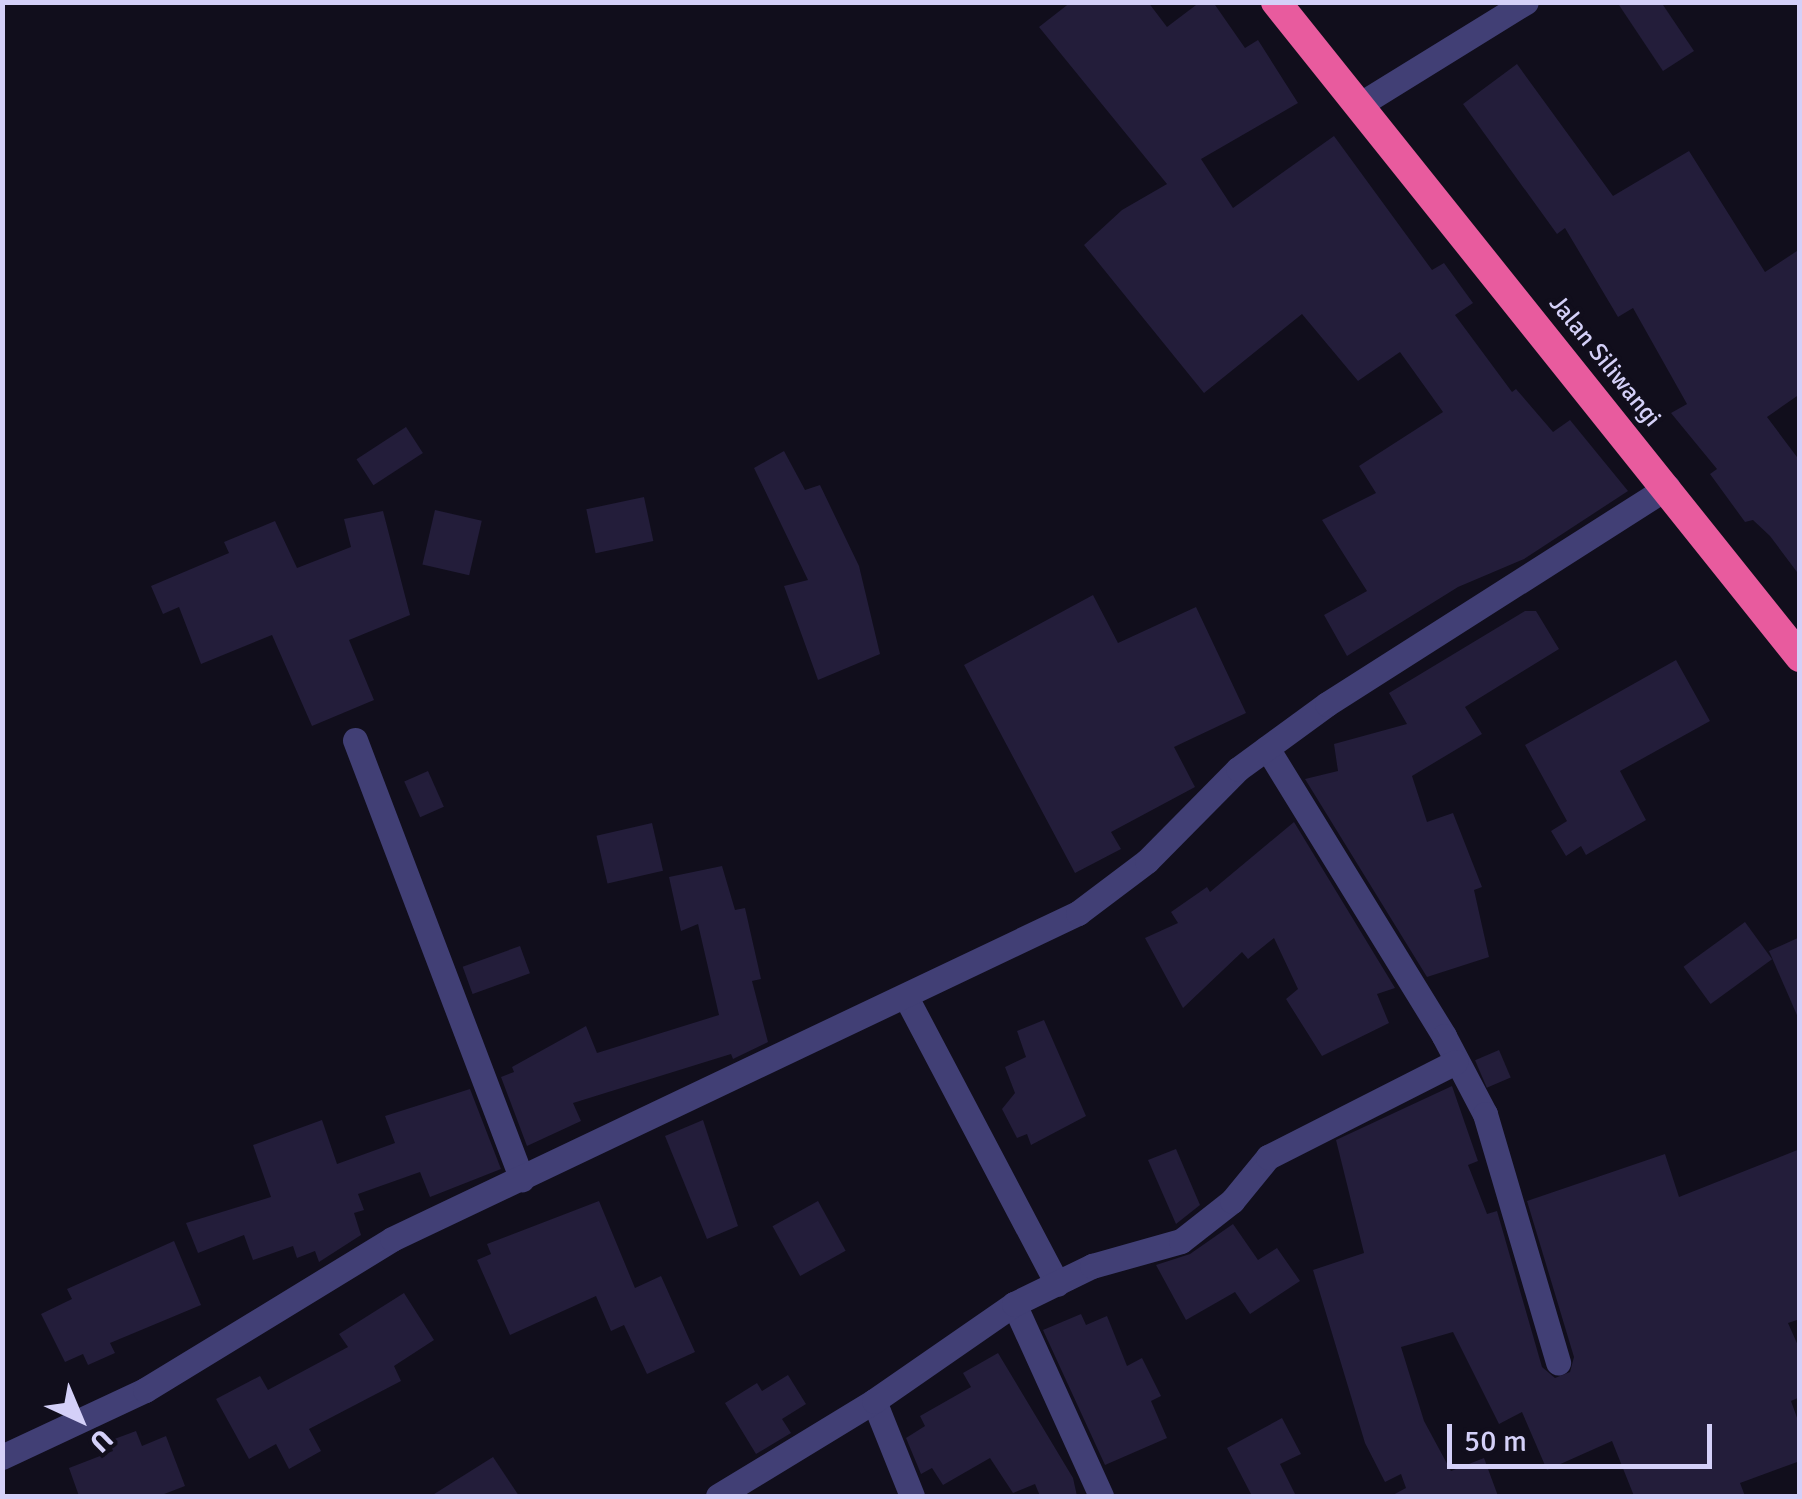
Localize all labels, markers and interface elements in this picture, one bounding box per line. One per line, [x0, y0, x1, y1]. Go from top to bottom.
street label: Jalan Siliwangi [1543, 289, 1667, 433]
north arrow [30, 1369, 130, 1469]
scale bar [1452, 1404, 1717, 1466]
text: U [82, 1422, 119, 1459]
text: 50 m [1464, 1423, 1527, 1460]

